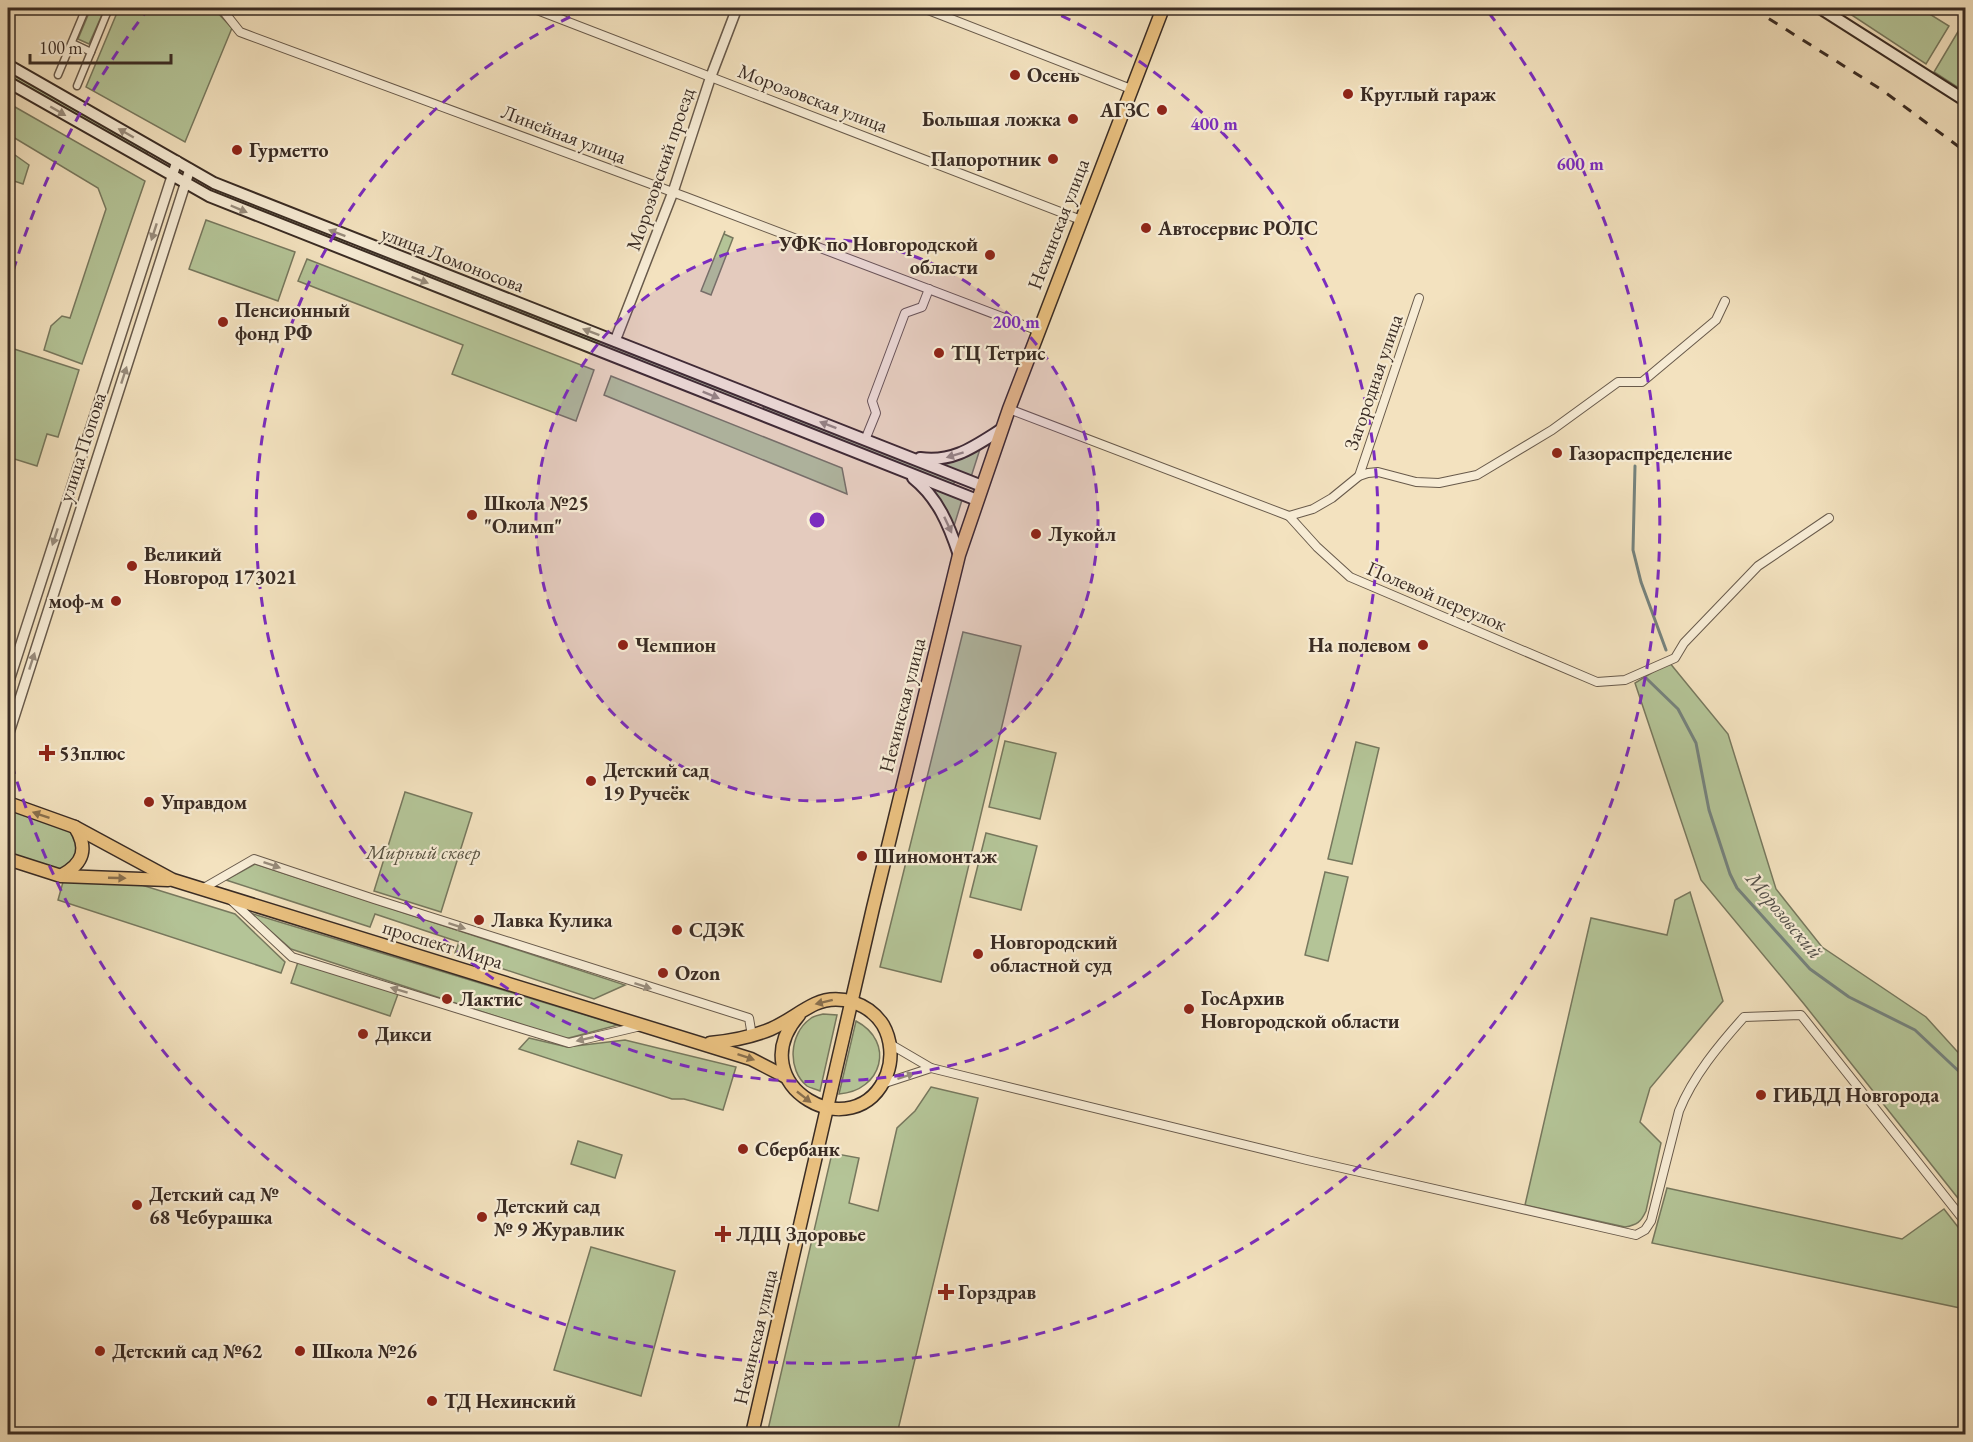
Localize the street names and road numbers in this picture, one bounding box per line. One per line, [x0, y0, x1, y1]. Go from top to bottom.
street label: Морозовская улица [734, 58, 892, 138]
street label: Морозовский проезд [620, 84, 700, 254]
street label: Линейная улица [498, 98, 630, 170]
street label: Нехинская улица [1021, 155, 1095, 293]
street label: улица Ломоносова [378, 220, 528, 298]
street label: Загородная улица [1338, 311, 1408, 453]
street label: улица Попова [52, 389, 112, 505]
street label: Полевой переулок [1363, 555, 1511, 637]
street label: Нехинская улица [873, 635, 931, 775]
street label: проспект Мира [380, 913, 506, 975]
street label: Нехинская улица [727, 1267, 783, 1407]

